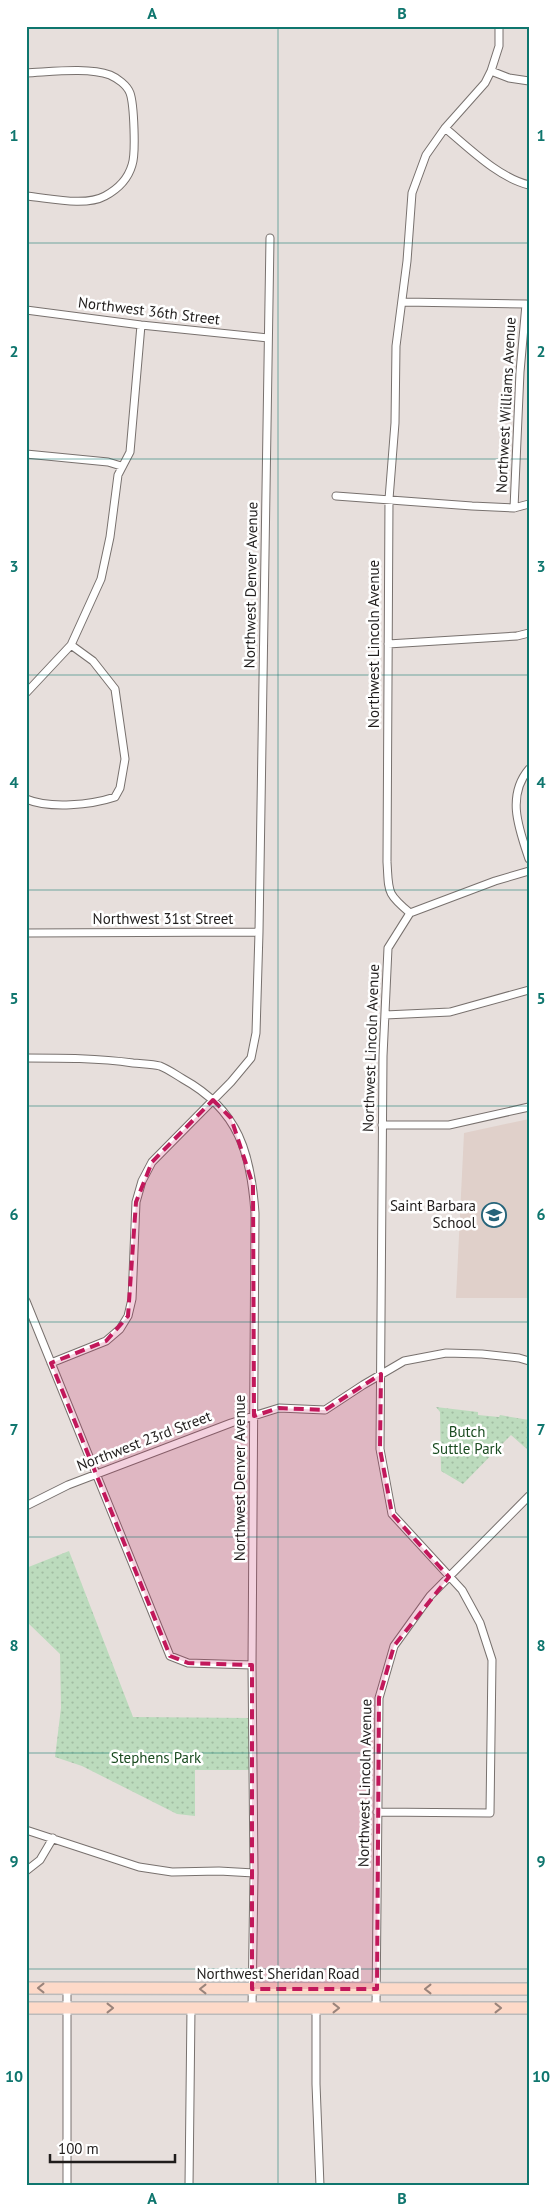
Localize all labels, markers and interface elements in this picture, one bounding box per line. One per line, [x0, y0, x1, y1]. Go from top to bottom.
text: A [147, 3, 157, 23]
text: B [397, 3, 407, 23]
text: 1 [9, 125, 19, 145]
text: 1 [536, 125, 546, 145]
street label: Northwest 36th Street [77, 292, 221, 329]
street label: Northwest Williams Avenue [491, 317, 520, 493]
text: 2 [9, 341, 19, 361]
text: 2 [536, 341, 546, 361]
street label: Northwest Denver Avenue [240, 502, 261, 668]
text: 3 [9, 556, 19, 576]
text: 3 [536, 556, 546, 576]
street label: Northwest Lincoln Avenue [364, 560, 383, 728]
text: 4 [9, 772, 19, 792]
text: 4 [536, 772, 546, 792]
street label: Northwest 31st Street [93, 909, 233, 928]
street label: Northwest Lincoln Avenue [358, 964, 383, 1132]
text: 5 [9, 988, 19, 1008]
text: 5 [536, 988, 546, 1008]
place label: Saint Barbara School [390, 1196, 477, 1232]
school or university icon: Saint Barbara School [481, 1202, 507, 1228]
text: 6 [9, 1204, 19, 1224]
text: 6 [536, 1204, 546, 1224]
street label: Northwest Denver Avenue [230, 1395, 249, 1561]
street label: Northwest 23rd Street [74, 1406, 214, 1475]
text: 7 [9, 1419, 19, 1439]
text: 7 [536, 1419, 546, 1439]
park label: Butch Suttle Park [432, 1422, 503, 1458]
text: 8 [9, 1635, 19, 1655]
text: 8 [536, 1635, 546, 1655]
street label: Northwest Lincoln Avenue [354, 1699, 375, 1867]
park label: Stephens Park [111, 1748, 202, 1767]
text: 9 [9, 1851, 19, 1871]
text: 9 [536, 1851, 546, 1871]
street label: Northwest Sheridan Road [196, 1964, 360, 1983]
one-way arrow [37, 1983, 44, 1993]
one-way arrow [199, 1984, 207, 1994]
one-way arrow [423, 1984, 431, 1994]
one-way arrow [106, 2003, 114, 2013]
one-way arrow [332, 2003, 340, 2013]
one-way arrow [494, 2003, 502, 2013]
text: 10 [5, 2066, 23, 2086]
text: 10 [532, 2066, 550, 2086]
scale bar [50, 2132, 175, 2164]
text: 100 m [58, 2139, 99, 2158]
text: A [147, 2188, 157, 2208]
text: B [397, 2188, 407, 2208]

